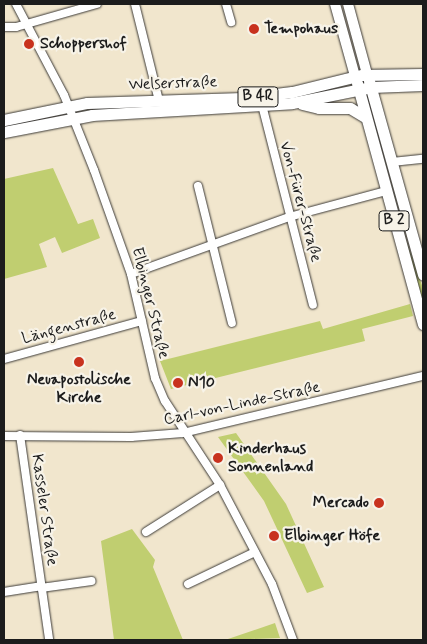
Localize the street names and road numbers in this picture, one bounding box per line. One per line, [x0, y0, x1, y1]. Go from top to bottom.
street label: Welserstraße [128, 73, 218, 95]
road number: B 4R [237, 84, 279, 110]
street label: Von-Fürer-Straße [275, 140, 325, 264]
road number: B 2 [378, 208, 410, 234]
street label: Elbinger Straße [127, 247, 173, 359]
street label: Längenstraße [20, 305, 118, 349]
street label: Carl-von-Linde-Straße [162, 378, 322, 430]
street label: Kasseler Straße [27, 454, 61, 566]

